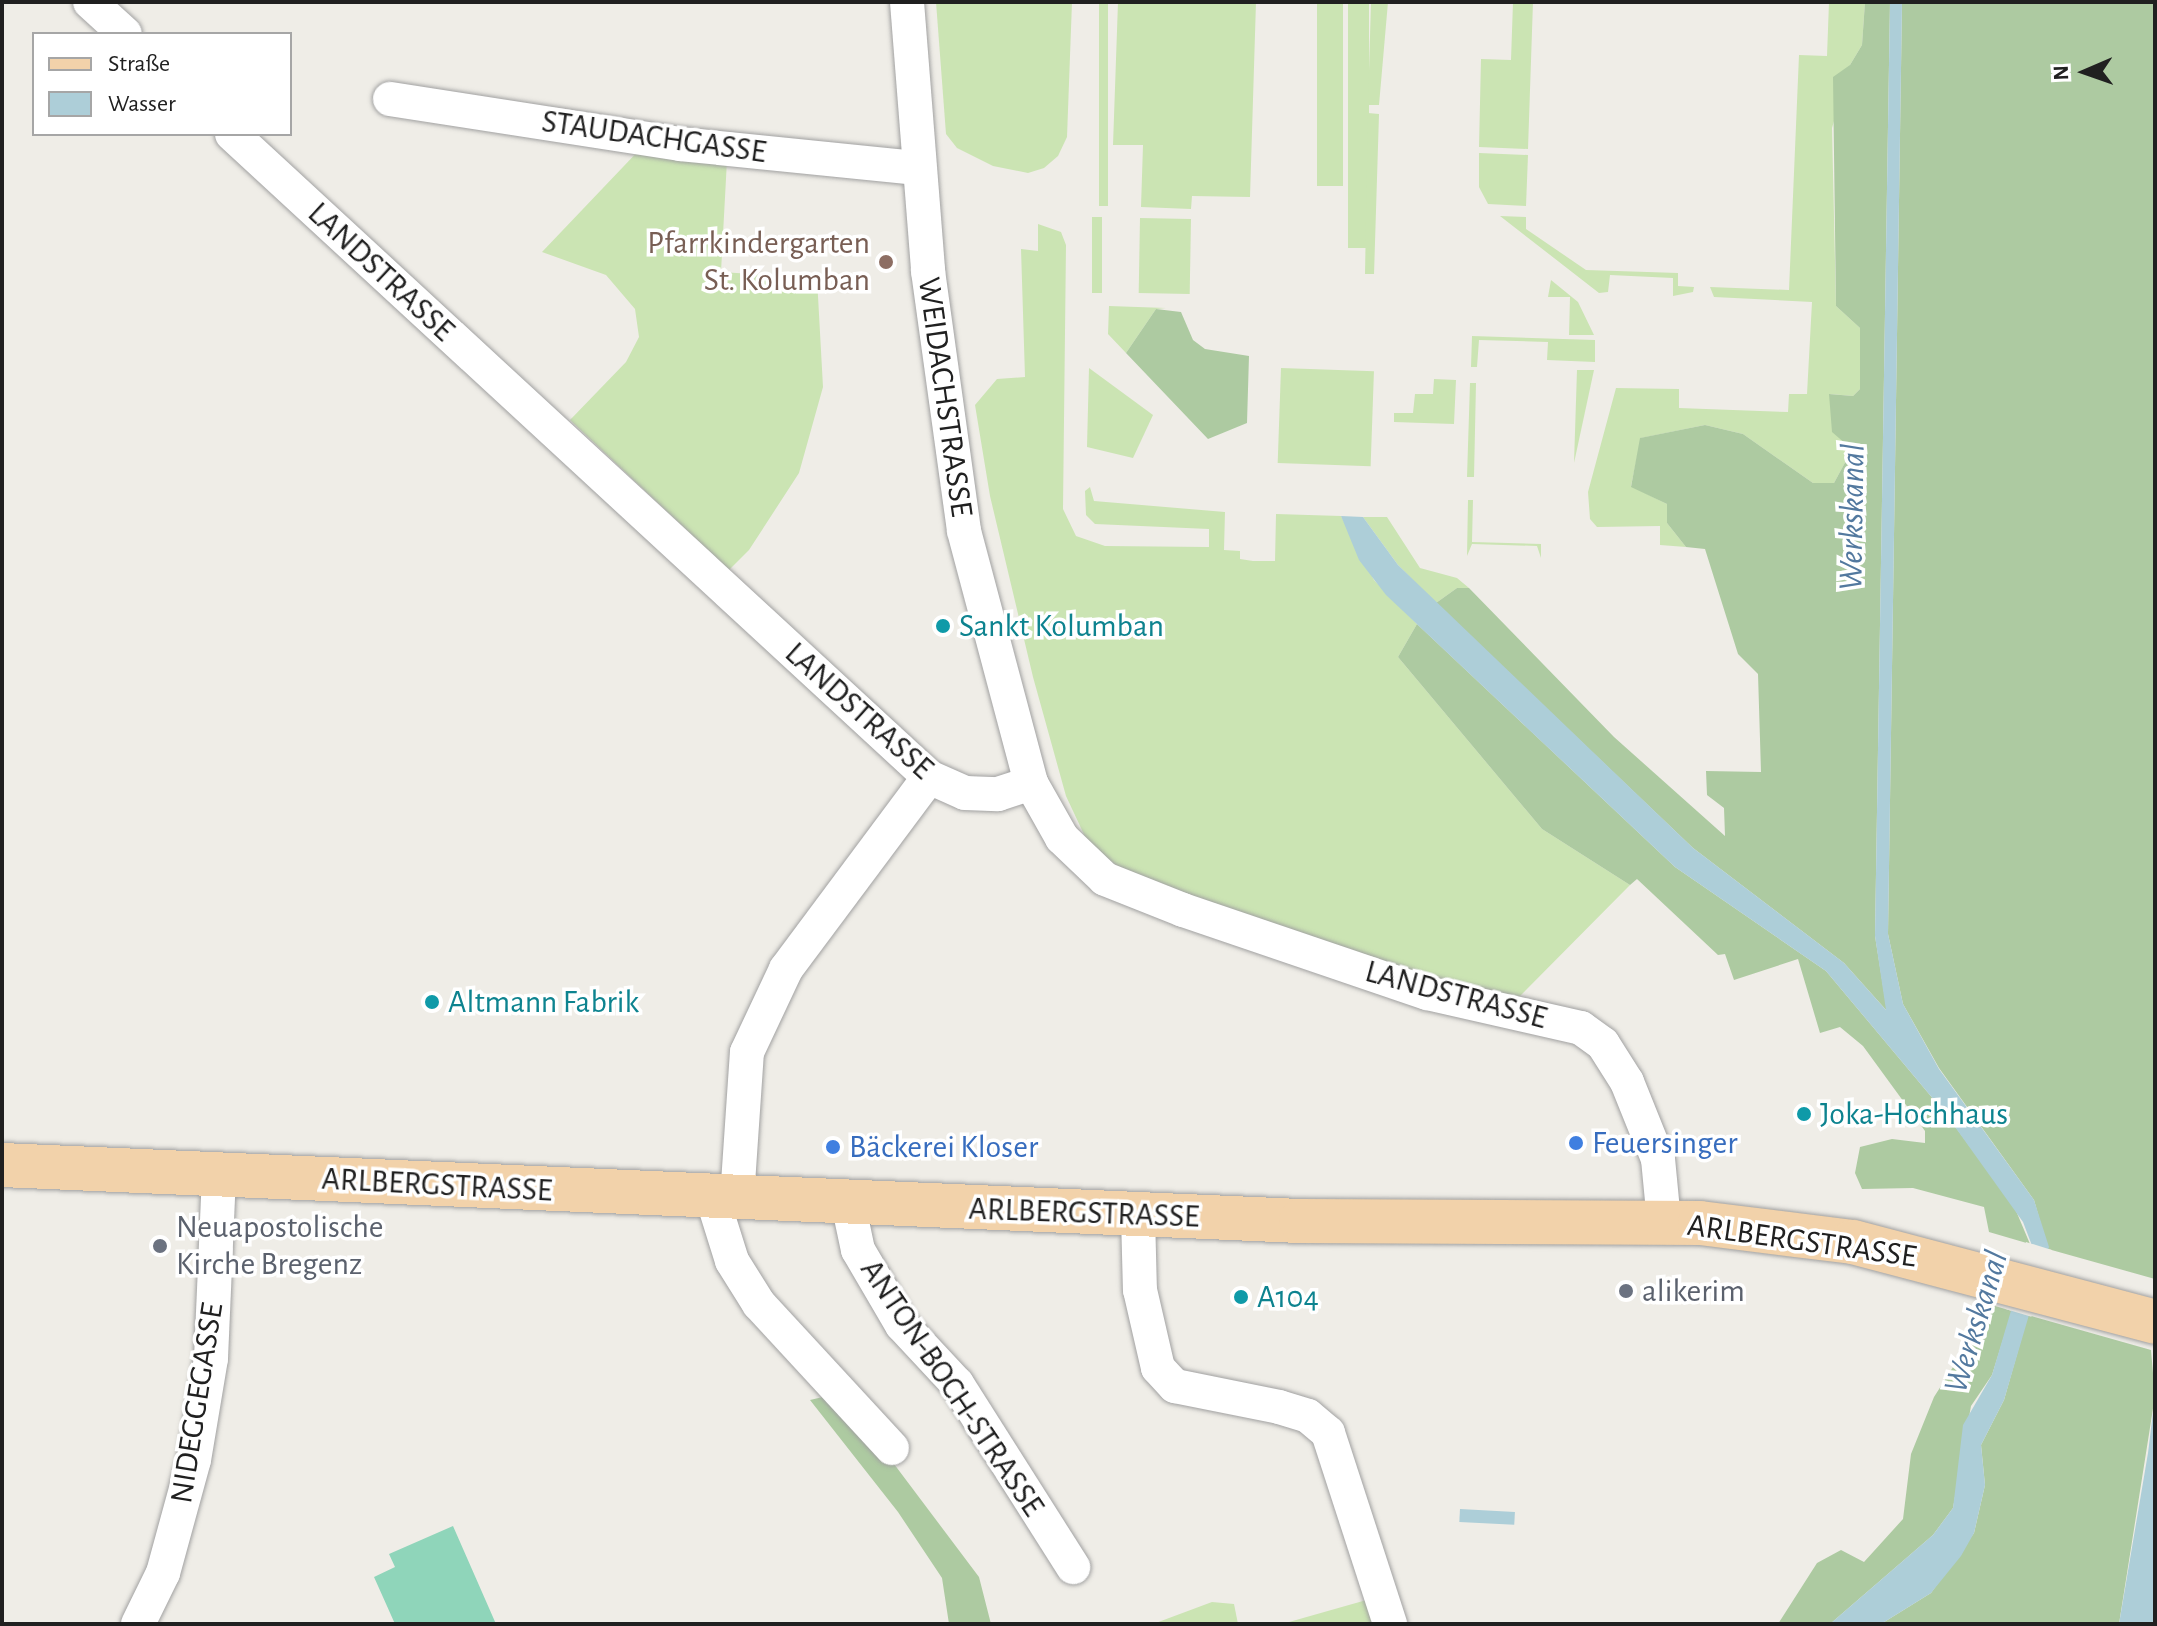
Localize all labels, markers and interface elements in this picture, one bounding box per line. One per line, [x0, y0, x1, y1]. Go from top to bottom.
legend [32, 32, 292, 136]
north arrow [2045, 32, 2125, 112]
text: Straße [108, 52, 170, 76]
text: N [2050, 65, 2072, 81]
text: Wasser [108, 92, 176, 116]
street label: STAUDACHGASSE [539, 102, 769, 172]
street label: LANDSTRASSE [300, 194, 462, 350]
place label: Pfarrkindergarten St. Kolumban [647, 225, 870, 300]
marker: Pfarrkindergarten St. Kolumban [877, 253, 895, 271]
street label: WEIDACHSTRASSE [909, 275, 981, 519]
water label: Werkskanal [1831, 443, 1875, 591]
place label: Sankt Kolumban [959, 607, 1164, 645]
marker: Sankt Kolumban [934, 617, 952, 635]
street label: LANDSTRASSE [777, 634, 941, 788]
street label: LANDSTRASSE [1361, 952, 1551, 1038]
place label: Altmann Fabrik [448, 983, 639, 1021]
marker: Altmann Fabrik [423, 993, 441, 1011]
place label: Joka-Hochhaus [1820, 1095, 2008, 1133]
marker: Joka-Hochhaus [1795, 1105, 1813, 1123]
place label: Feuersinger [1592, 1124, 1738, 1162]
place label: Bäckerei Kloser [849, 1128, 1038, 1166]
marker: Feuersinger [1567, 1134, 1585, 1152]
marker: Bäckerei Kloser [824, 1138, 842, 1156]
street label: ARLBERGSTRASSE [321, 1160, 553, 1210]
street label: ARLBERGSTRASSE [968, 1190, 1200, 1236]
street label: ARLBERGSTRASSE [1685, 1206, 1919, 1276]
place label: Neuapostolische Kirche Bregenz [176, 1209, 384, 1284]
marker: Neuapostolische Kirche Bregenz [151, 1237, 169, 1255]
water label: Werkskanal [1936, 1246, 2018, 1398]
street label: ANTON-BOCH-STRASSE [852, 1252, 1052, 1524]
place label: alikerim [1642, 1272, 1745, 1310]
place label: A104 [1257, 1278, 1319, 1316]
marker: alikerim [1617, 1282, 1635, 1300]
marker: A104 [1232, 1288, 1250, 1306]
street label: NIDEGGEGASSE [162, 1300, 232, 1506]

